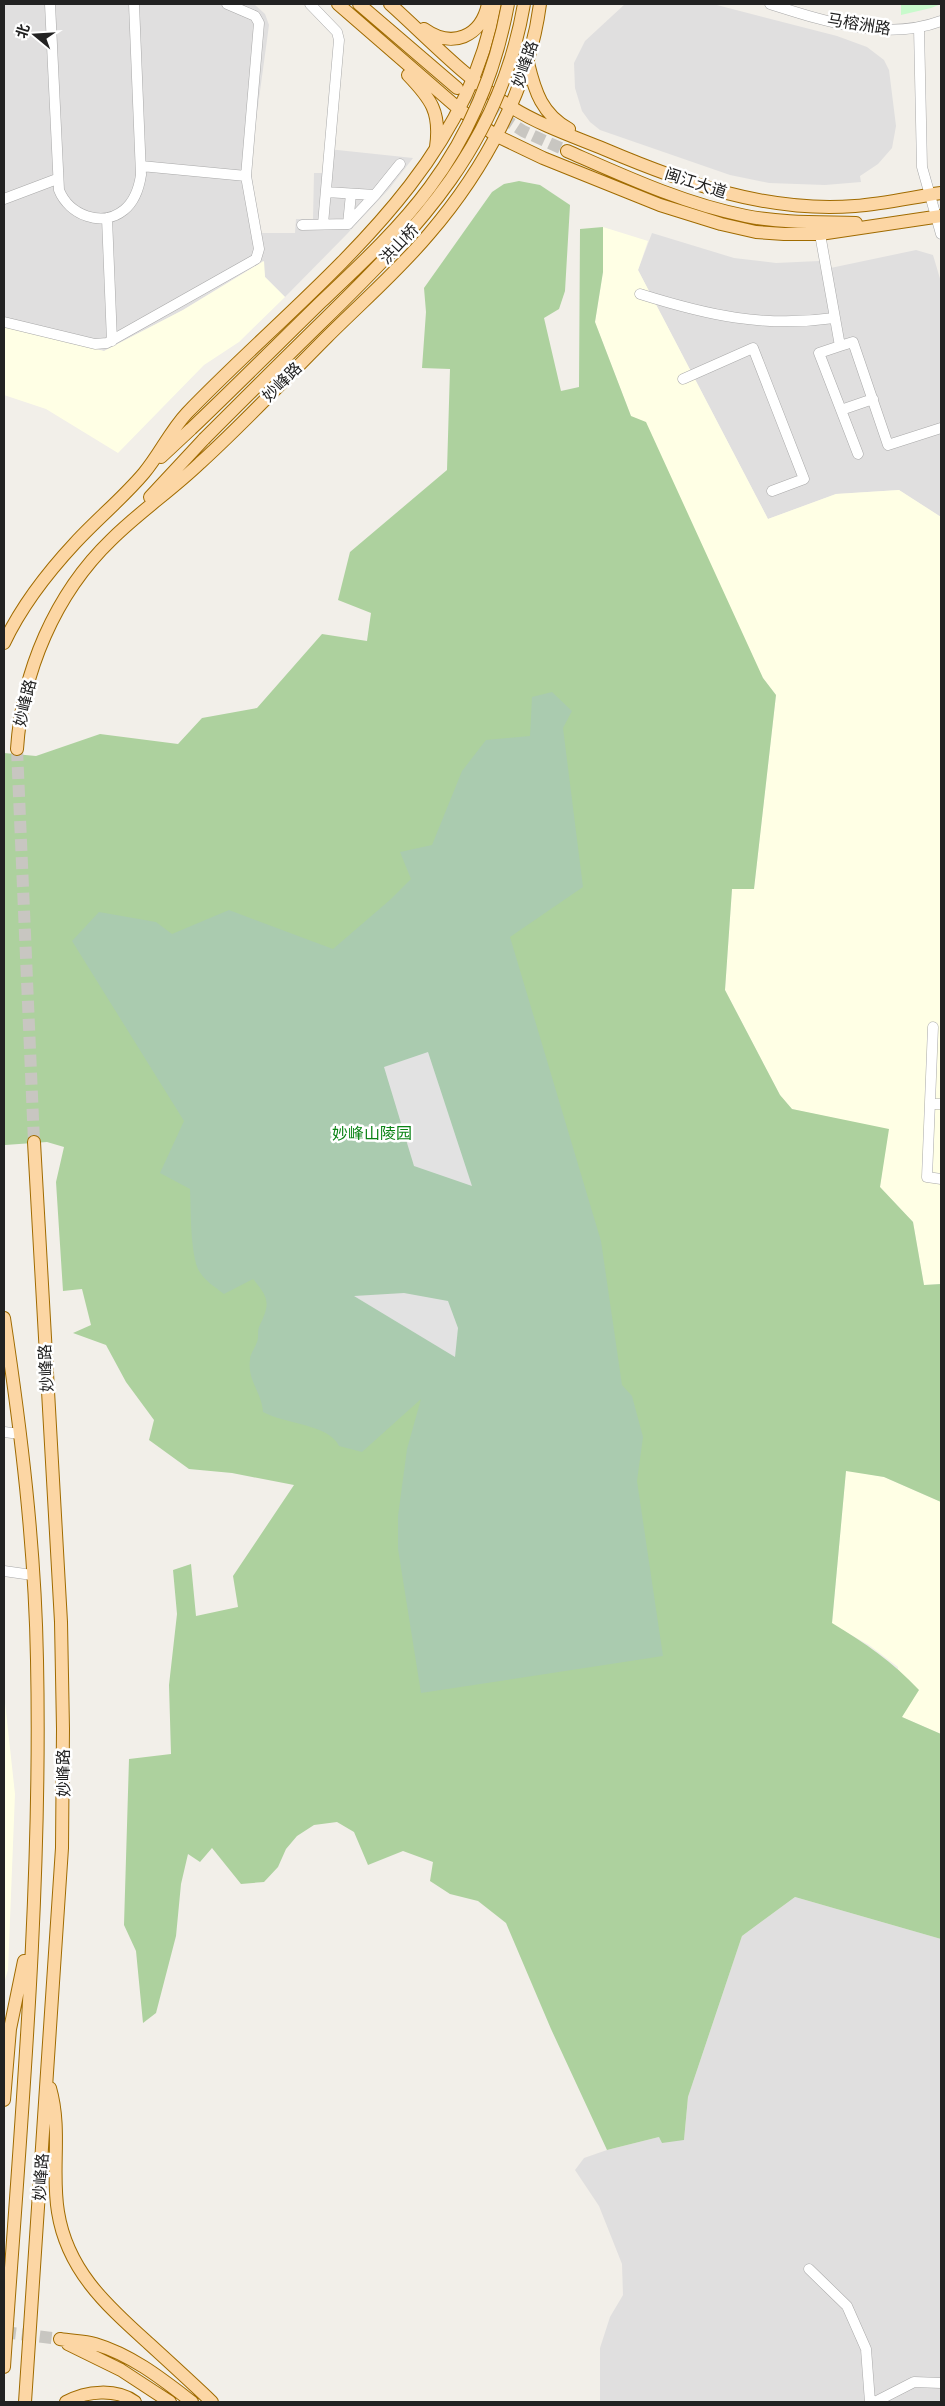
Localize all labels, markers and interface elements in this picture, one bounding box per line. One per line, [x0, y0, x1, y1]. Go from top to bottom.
north arrow [10, 10, 60, 60]
street label: 马榕洲路 [826, 10, 892, 38]
text: 北 [13, 22, 33, 40]
street label: 妙峰路 [508, 38, 542, 90]
street label: 闽江大道 [663, 164, 729, 202]
street label: 洪山桥 [376, 220, 422, 268]
street label: 妙峰路 [258, 358, 306, 406]
street label: 妙峰路 [10, 677, 40, 729]
park label: 妙峰山陵园 [332, 1124, 412, 1143]
street label: 妙峰路 [35, 1344, 57, 1392]
street label: 妙峰路 [54, 1749, 73, 1797]
street label: 妙峰路 [30, 2152, 52, 2202]

